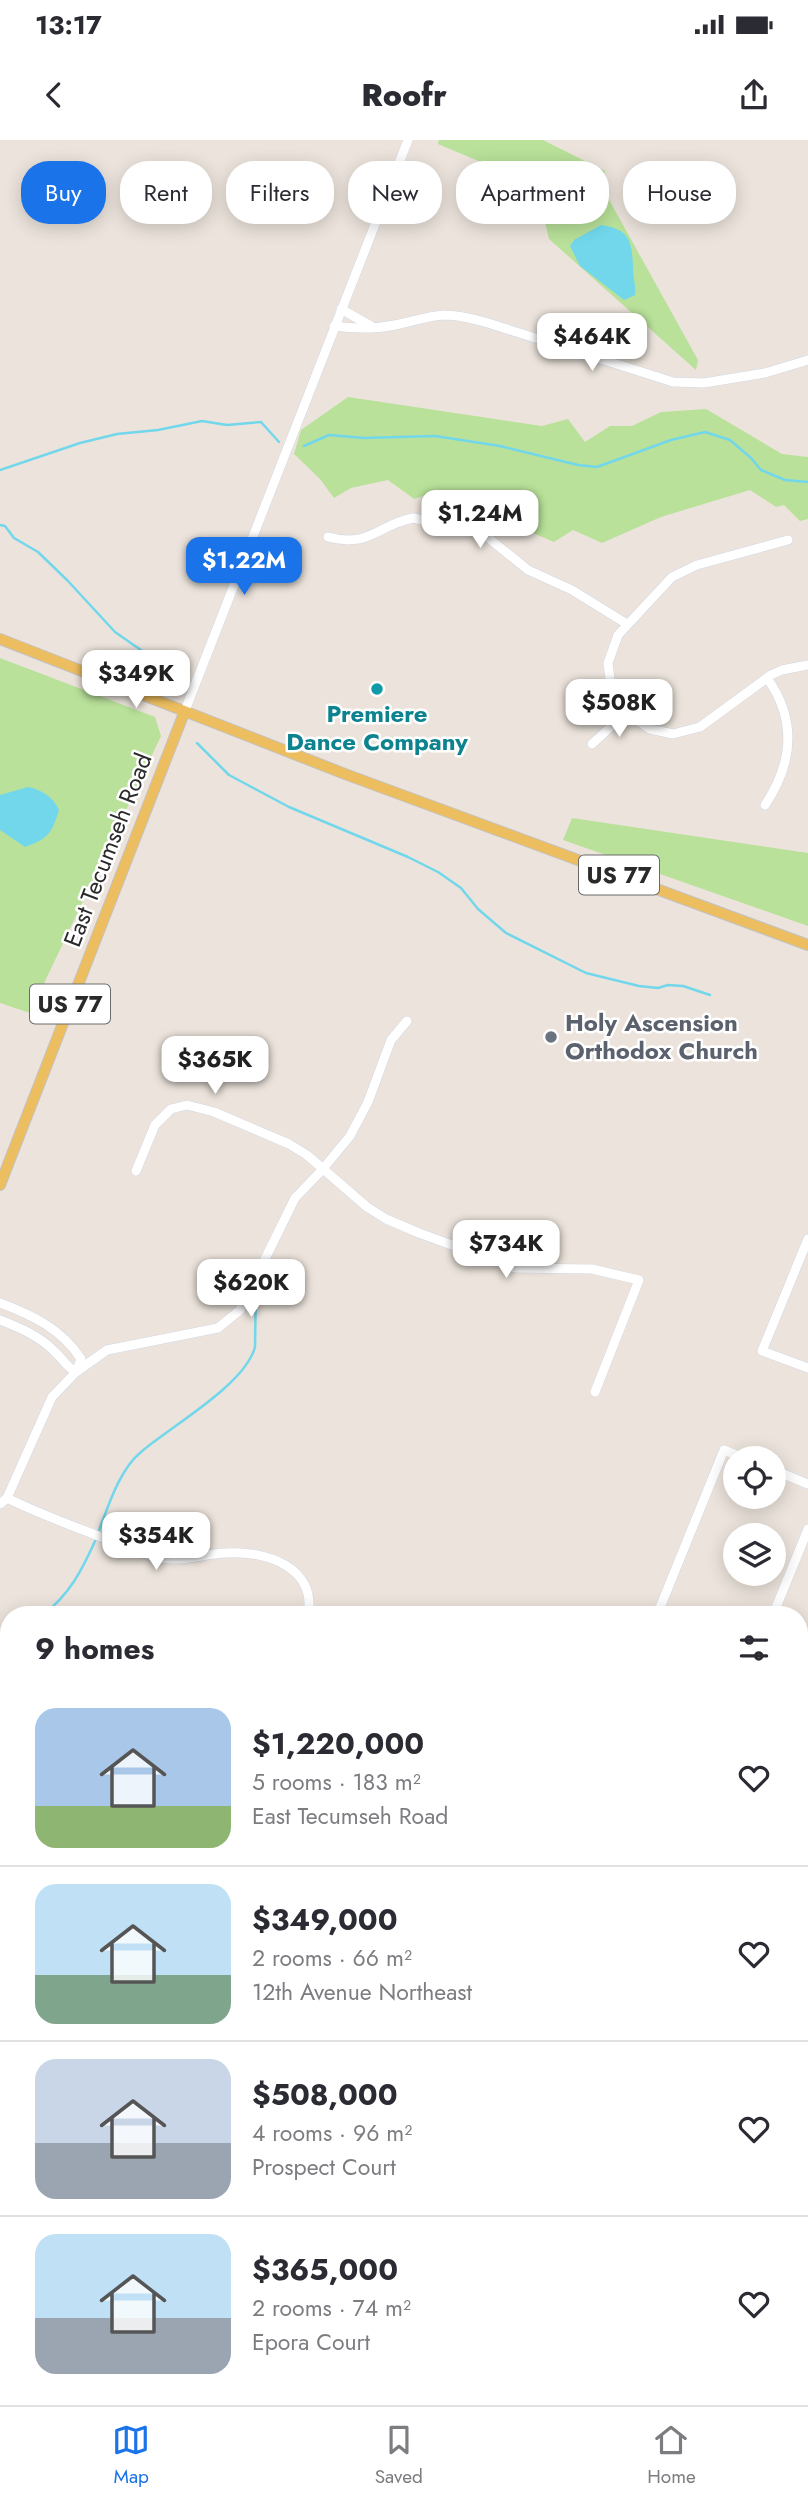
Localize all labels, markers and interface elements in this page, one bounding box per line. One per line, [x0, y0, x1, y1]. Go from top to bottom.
text: 13:17 [35, 6, 102, 44]
text: Roofr [361, 72, 447, 118]
icon: back [35, 76, 73, 114]
icon: share [735, 76, 773, 114]
chip: Buy [21, 161, 106, 224]
chip: Rent [120, 161, 212, 224]
chip: Filters [226, 161, 334, 224]
chip: New [348, 161, 442, 224]
chip: Apartment [456, 161, 609, 224]
chip: House [623, 161, 736, 224]
pin: $464K [543, 314, 641, 373]
text: $464K [553, 319, 631, 353]
pin: $1.24M [423, 490, 537, 550]
text: $1.24M [437, 496, 523, 530]
pin: $1.22M [187, 538, 301, 597]
text: $1.22M [202, 543, 286, 577]
pin: $349K [87, 650, 185, 710]
text: $349K [98, 656, 174, 690]
pin: $508K [570, 680, 668, 739]
marker: Premiere Dance Company [369, 681, 385, 697]
text: $508K [582, 685, 656, 719]
place label: Premiere Dance Company [286, 696, 468, 759]
street label: East Tecumseh Road [54, 748, 161, 952]
road number: US 77 [579, 856, 659, 894]
road number: US 77 [30, 984, 110, 1024]
place label: Holy Ascension Orthodox Church [565, 1005, 758, 1068]
marker: Holy Ascension Orthodox Church [543, 1029, 559, 1045]
pin: $365K [166, 1037, 264, 1096]
text: $365K [178, 1042, 252, 1076]
pin: $734K [457, 1220, 555, 1280]
text: $734K [469, 1226, 543, 1260]
pin: $620K [202, 1260, 300, 1319]
text: $620K [213, 1265, 289, 1299]
map controls [723, 1446, 786, 1586]
button: locate [723, 1446, 786, 1509]
pin: $354K [107, 1512, 205, 1572]
text: $354K [118, 1518, 194, 1552]
button: layers [723, 1523, 786, 1586]
text: 9 homes [35, 1627, 154, 1670]
icon: filters [735, 1629, 773, 1667]
text: $1,220,000 [252, 1722, 424, 1765]
icon: home [91, 1736, 175, 1820]
icon: heart [735, 1759, 773, 1797]
text: 5 rooms · 183 m² [252, 1765, 421, 1799]
text: East Tecumseh Road [252, 1799, 448, 1833]
text: $349,000 [252, 1898, 398, 1941]
icon: home [91, 1912, 175, 1996]
icon: heart [735, 1935, 773, 1973]
text: 2 rooms · 66 m² [252, 1941, 412, 1975]
text: 12th Avenue Northeast [252, 1975, 472, 2009]
text: $508,000 [252, 2073, 398, 2116]
icon: home [91, 2087, 175, 2171]
icon: heart [735, 2110, 773, 2148]
text: 4 rooms · 96 m² [252, 2116, 412, 2150]
text: Prospect Court [252, 2150, 396, 2184]
text: $365,000 [252, 2248, 398, 2291]
icon: home [91, 2262, 175, 2346]
icon: heart [735, 2285, 773, 2323]
text: 2 rooms · 74 m² [252, 2291, 411, 2325]
text: Epora Court [252, 2325, 370, 2359]
tab: Map [112, 2421, 150, 2490]
tab: Saved [375, 2421, 423, 2490]
tab: Home [647, 2421, 696, 2490]

